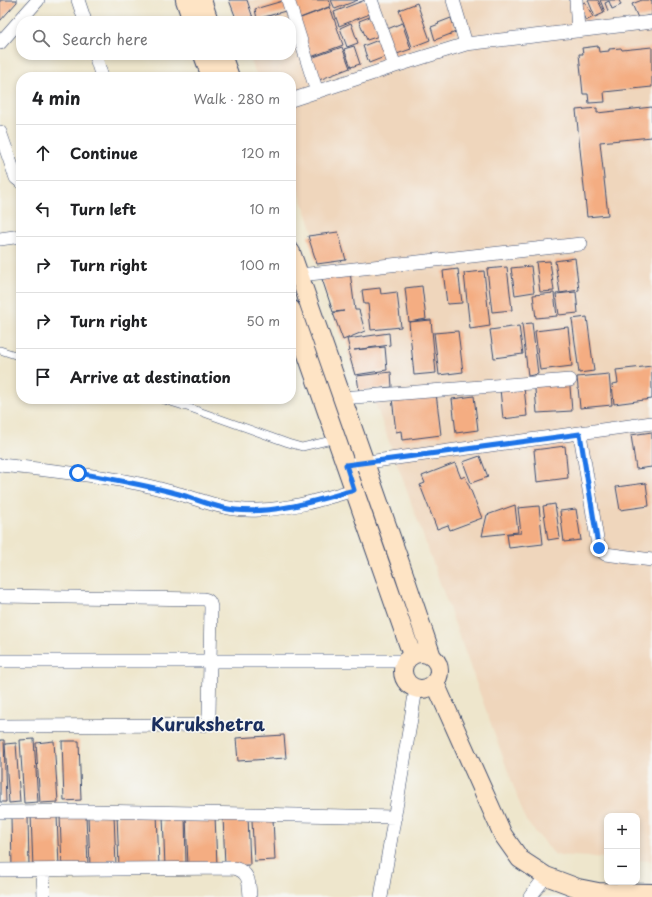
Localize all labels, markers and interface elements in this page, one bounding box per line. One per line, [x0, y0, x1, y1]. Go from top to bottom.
search box [16, 16, 296, 60]
icon: search [30, 27, 52, 49]
text: Search here [62, 27, 148, 50]
text: 4 min [32, 85, 80, 111]
text: Walk · 280 m [193, 89, 280, 108]
text: Continue [70, 141, 138, 164]
icon: ahead [32, 142, 54, 164]
text: 120 m [241, 143, 280, 162]
text: Turn left [70, 197, 136, 220]
icon: left [32, 198, 54, 220]
text: 10 m [250, 199, 280, 218]
text: Turn right [70, 253, 147, 276]
icon: right [32, 254, 54, 276]
text: 100 m [240, 255, 280, 274]
text: Turn right [70, 309, 147, 332]
icon: right [32, 310, 54, 332]
text: 50 m [246, 311, 280, 330]
text: Arrive at destination [70, 365, 231, 388]
icon: arrive [32, 366, 54, 388]
route start [69, 464, 87, 482]
route end [590, 539, 608, 557]
district label: Kurukshetra [151, 710, 266, 737]
map controls [604, 813, 640, 885]
button: + [604, 813, 640, 849]
button: − [604, 849, 640, 885]

